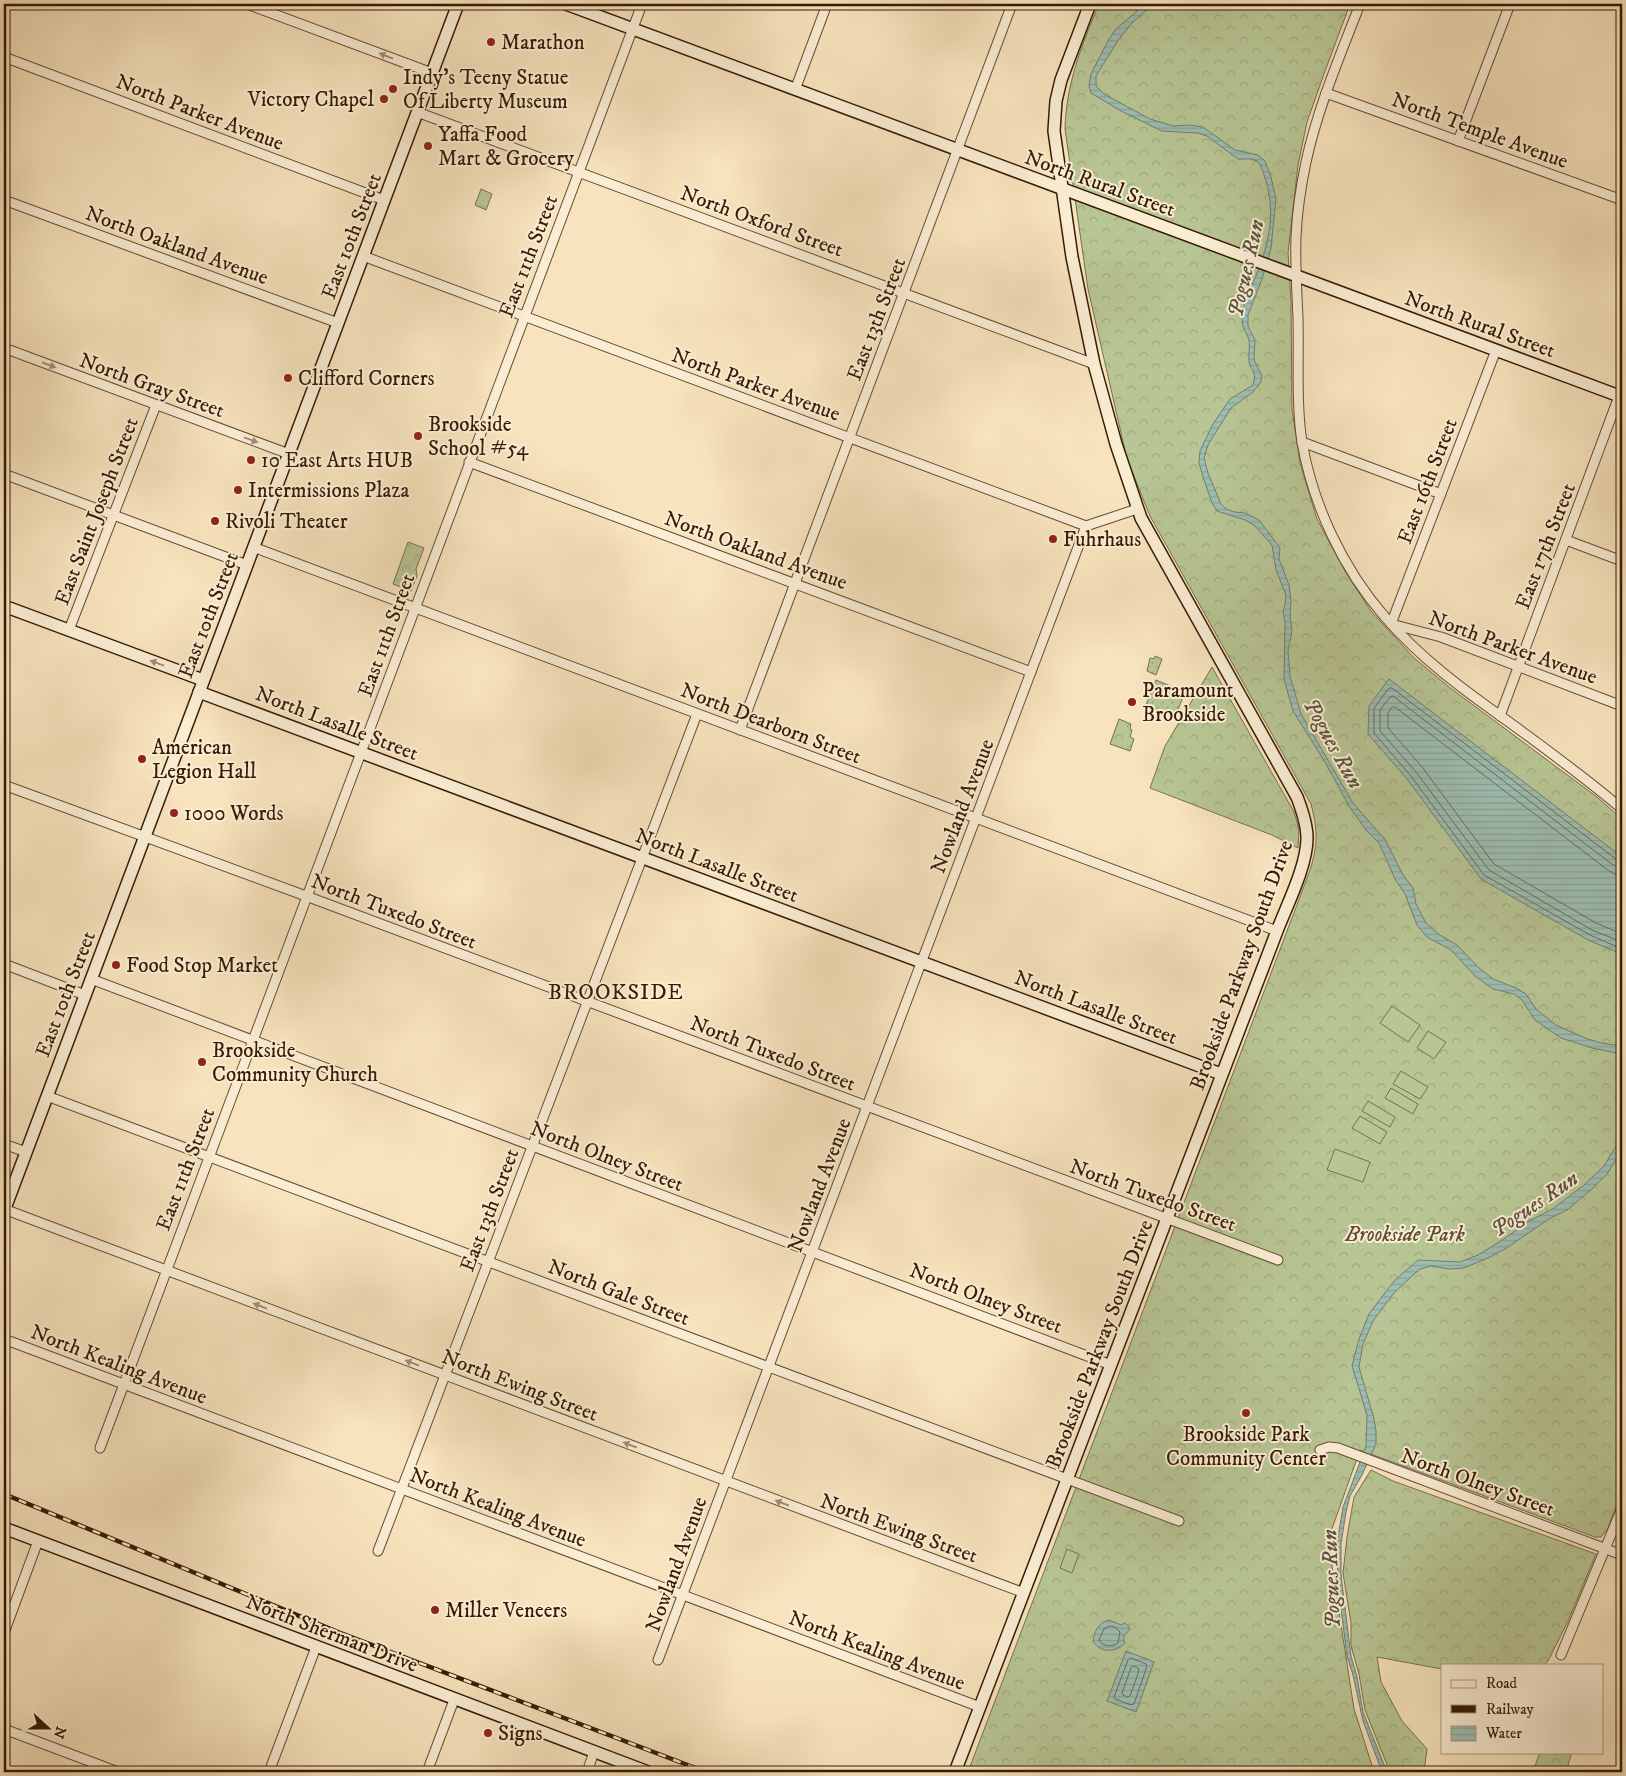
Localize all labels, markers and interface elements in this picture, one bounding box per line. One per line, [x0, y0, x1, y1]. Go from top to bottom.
place label: Marathon [501, 30, 585, 56]
marker: Marathon [485, 36, 497, 48]
one-way arrow [378, 52, 393, 60]
place label: Indy's Teeny Statue Of Liberty Museum [403, 65, 569, 115]
street label: North Parker Avenue [112, 69, 287, 157]
marker: Indy's Teeny Statue Of Liberty Museum [387, 83, 399, 95]
place label: Victory Chapel [247, 87, 375, 113]
street label: North Temple Avenue [1388, 87, 1572, 175]
marker: Victory Chapel [378, 93, 390, 105]
place label: Yaffa Food Mart & Grocery [438, 122, 575, 172]
marker: Yaffa Food Mart & Grocery [422, 140, 434, 152]
street label: North Rural Street [1021, 145, 1179, 223]
street label: East 10th Street [316, 169, 388, 303]
street label: North Oxford Street [677, 180, 847, 264]
street label: East 11th Street [494, 191, 564, 321]
street label: North Oakland Avenue [82, 201, 272, 291]
water label: Pogues Run [1222, 217, 1271, 320]
street label: East 13th Street [842, 254, 912, 384]
street label: North Rural Street [1401, 286, 1559, 364]
street label: North Parker Avenue [668, 342, 844, 428]
street label: North Gray Street [76, 348, 228, 424]
one-way arrow [42, 362, 57, 369]
place label: Clifford Corners [298, 366, 435, 392]
marker: Clifford Corners [282, 372, 294, 384]
place label: Brookside School #54 [428, 412, 529, 462]
street label: East Saint Joseph Street [49, 414, 145, 609]
street label: East 16th Street [1392, 415, 1464, 548]
marker: Brookside School #54 [412, 430, 424, 442]
one-way arrow [244, 436, 259, 444]
place label: 10 East Arts HUB [261, 448, 413, 474]
marker: 10 East Arts HUB [245, 454, 257, 466]
place label: Intermissions Plaza [248, 478, 410, 504]
street label: East 17th Street [1510, 479, 1582, 613]
marker: Intermissions Plaza [232, 484, 244, 496]
street label: North Oakland Avenue [661, 506, 851, 596]
place label: Rivoli Theater [225, 509, 348, 535]
marker: Rivoli Theater [209, 515, 221, 527]
place label: Fuhrhaus [1063, 527, 1141, 553]
marker: Fuhrhaus [1047, 533, 1059, 545]
street label: East 10th Street [173, 548, 245, 682]
street label: East 11th Street [353, 570, 421, 701]
street label: North Parker Avenue [1425, 605, 1601, 691]
one-way arrow [150, 659, 165, 666]
street label: North Dearborn Street [677, 678, 865, 770]
place label: Paramount Brookside [1142, 678, 1234, 728]
street label: North Lasalle Street [252, 681, 422, 767]
water label: Pogues Run [1297, 694, 1369, 794]
marker: Paramount Brookside [1126, 696, 1138, 708]
place label: American Legion Hall [152, 735, 257, 785]
street label: Nowland Avenue [925, 735, 1001, 877]
marker: American Legion Hall [136, 753, 148, 765]
place label: 1000 Words [184, 801, 284, 827]
marker: 1000 Words [168, 807, 180, 819]
street label: North Lasalle Street [632, 823, 802, 909]
street label: Brookside Parkway South Drive [1185, 837, 1299, 1094]
street label: North Tuxedo Street [307, 868, 480, 956]
street label: East 10th Street [30, 927, 102, 1061]
place label: Food Stop Market [126, 953, 278, 979]
marker: Food Stop Market [110, 959, 122, 971]
street label: North Lasalle Street [1011, 965, 1181, 1051]
district label: BROOKSIDE [548, 979, 684, 1006]
street label: North Tuxedo Street [686, 1010, 859, 1098]
place label: Brookside Community Church [212, 1038, 378, 1088]
marker: Brookside Community Church [196, 1056, 208, 1068]
street label: East 11th Street [151, 1104, 221, 1234]
street label: Nowland Avenue [782, 1114, 858, 1256]
street label: North Olney Street [526, 1116, 687, 1198]
street label: East 13th Street [455, 1145, 525, 1275]
street label: North Tuxedo Street [1066, 1154, 1240, 1238]
water label: Pogues Run [1486, 1165, 1584, 1243]
street label: Brookside Parkway South Drive [1040, 1216, 1160, 1472]
park label: Brookside Park [1344, 1222, 1465, 1248]
street label: North Gale Street [544, 1254, 693, 1332]
street label: North Olney Street [905, 1258, 1066, 1340]
one-way arrow [253, 1302, 268, 1309]
street label: North Kealing Avenue [27, 1319, 211, 1411]
street label: North Ewing Street [438, 1344, 602, 1428]
one-way arrow [405, 1359, 420, 1366]
marker: Brookside Park Community Center [1240, 1407, 1252, 1419]
place label: Brookside Park Community Center [1166, 1422, 1326, 1472]
one-way arrow [622, 1441, 637, 1449]
street label: North Olney Street [1397, 1443, 1558, 1523]
street label: North Kealing Avenue [406, 1462, 590, 1554]
street label: North Ewing Street [816, 1488, 981, 1570]
street label: Nowland Avenue [640, 1493, 713, 1635]
one-way arrow [775, 1498, 789, 1506]
water label: Pogues Run [1316, 1529, 1347, 1629]
street label: North Sherman Drive [242, 1589, 422, 1679]
place label: Miller Veneers [445, 1598, 567, 1624]
marker: Miller Veneers [429, 1604, 441, 1616]
street label: North Kealing Avenue [785, 1605, 969, 1697]
legend [1441, 1664, 1604, 1754]
text: Road [1486, 1674, 1518, 1693]
text: Railway [1486, 1700, 1534, 1719]
north arrow [22, 1704, 72, 1754]
place label: Signs [498, 1721, 543, 1747]
text: N [49, 1724, 70, 1741]
text: Water [1485, 1724, 1522, 1743]
marker: Signs [482, 1727, 494, 1739]

